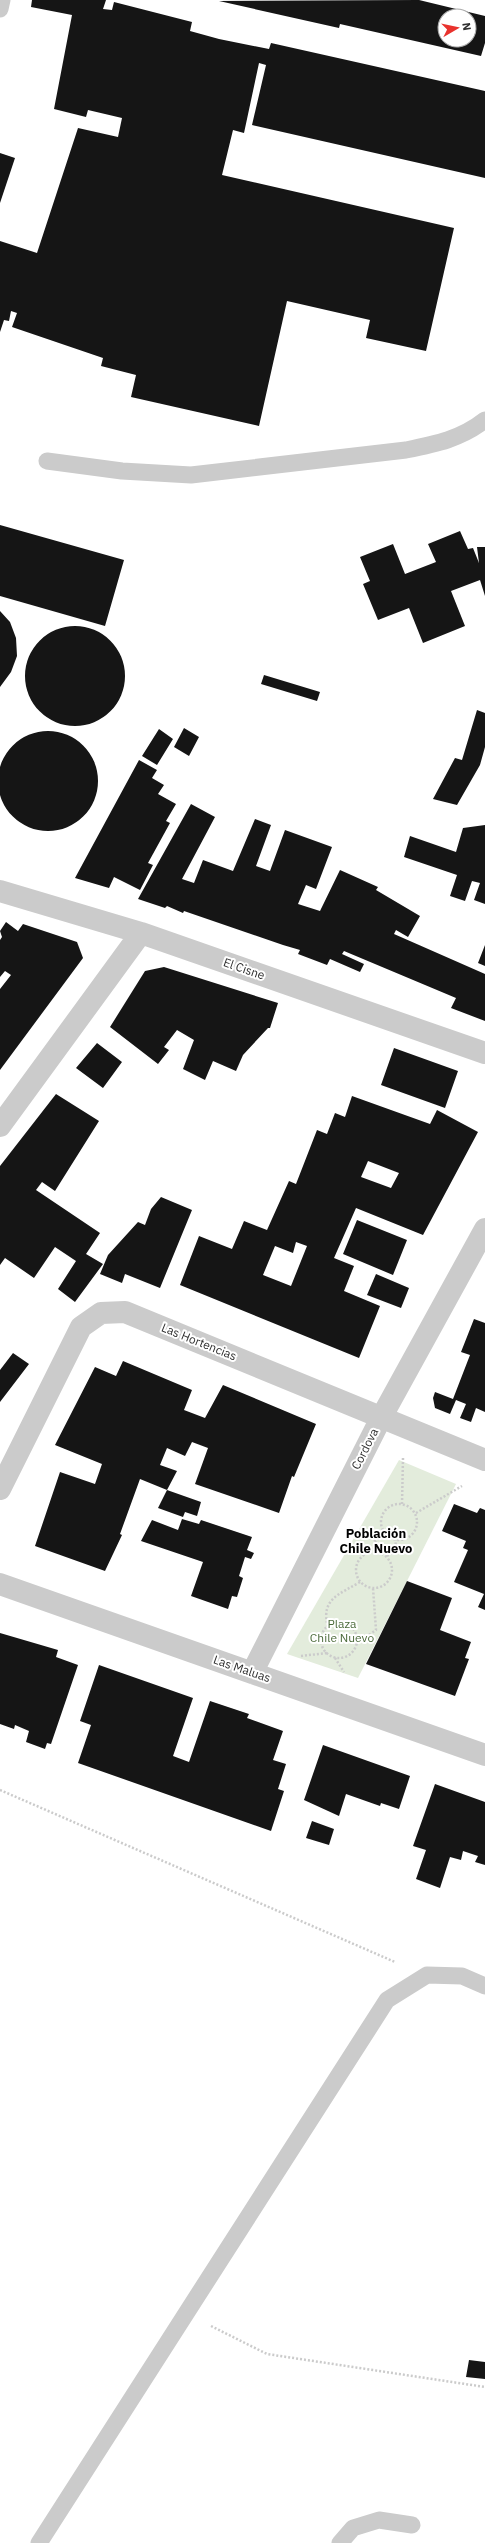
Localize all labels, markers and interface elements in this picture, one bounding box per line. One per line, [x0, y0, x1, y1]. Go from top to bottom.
north arrow [437, 8, 477, 48]
text: N [459, 21, 474, 31]
street label: El Cisne [221, 954, 267, 983]
street label: Las Hortencias [159, 1320, 239, 1363]
street label: Cordova [348, 1425, 382, 1472]
district label: Población Chile Nuevo [340, 1525, 412, 1557]
park label: Plaza Chile Nuevo [310, 1616, 374, 1645]
street label: Las Maluas [212, 1652, 273, 1685]

